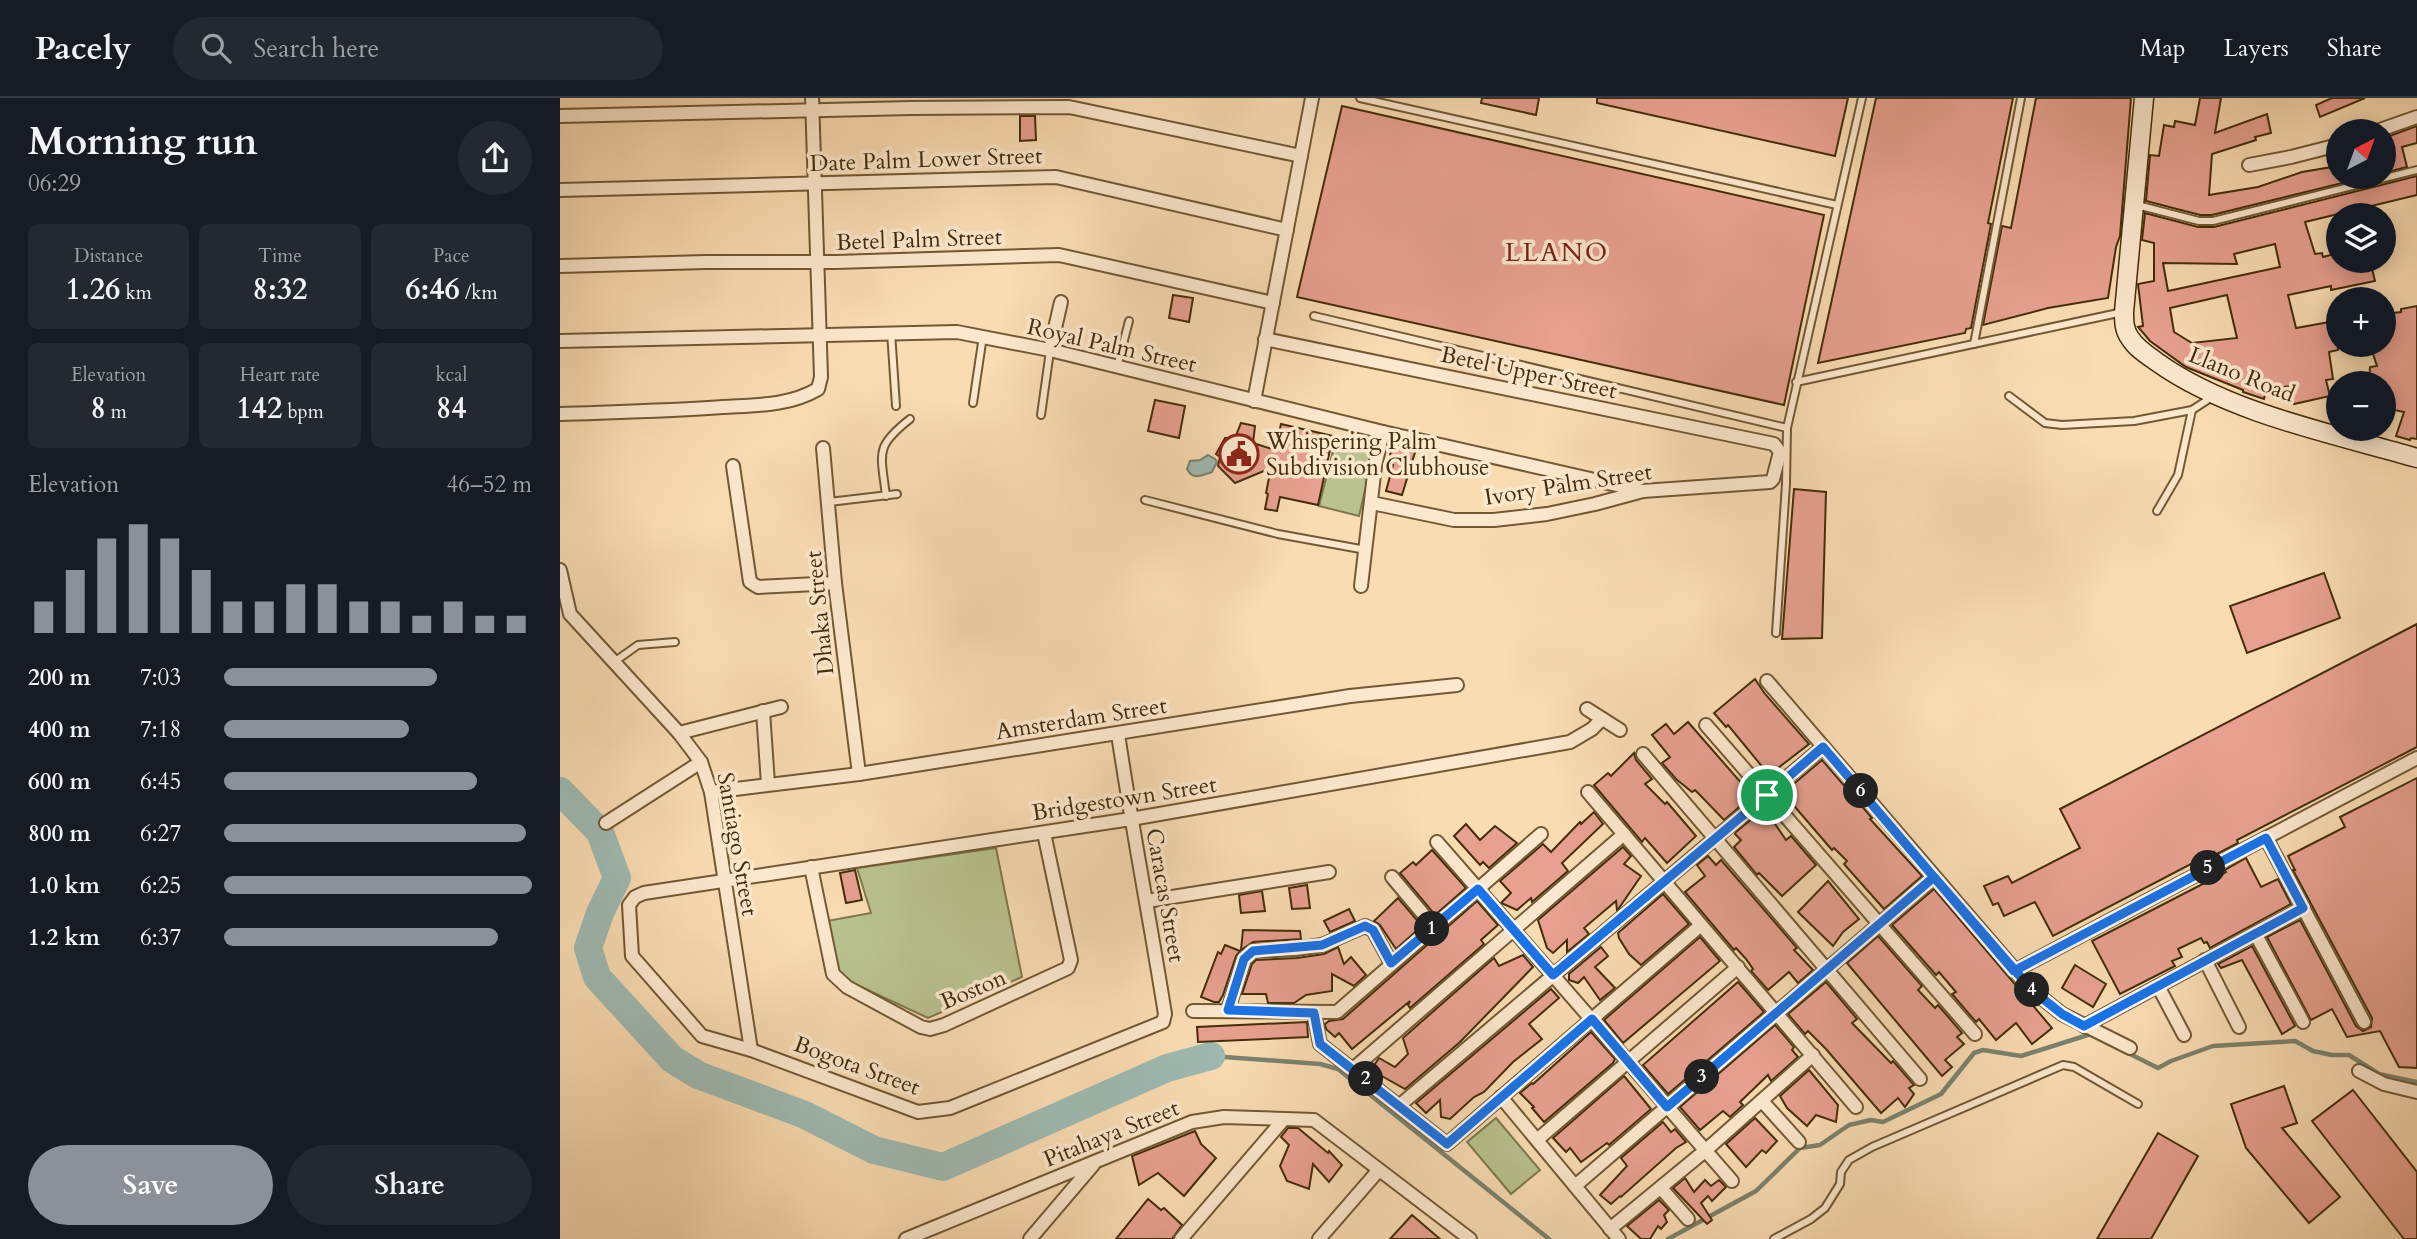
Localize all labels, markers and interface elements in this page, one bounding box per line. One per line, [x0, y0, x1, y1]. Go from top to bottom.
search box [173, 17, 663, 80]
text: Pacely [35, 26, 131, 71]
icon: search [197, 29, 235, 67]
text: Search here [253, 31, 379, 66]
text: Map [2140, 32, 2186, 65]
text: Layers [2224, 32, 2289, 65]
text: Share [2327, 32, 2382, 65]
text: Morning run [28, 116, 258, 168]
north arrow [2326, 119, 2396, 189]
map controls [2326, 119, 2396, 441]
button: share [458, 121, 532, 195]
street label: Date Palm Lower Street [809, 140, 1043, 179]
text: 06:29 [28, 168, 81, 199]
button: layers [2326, 203, 2396, 273]
street label: Betel Palm Street [835, 221, 1003, 258]
district label: LLANO [1505, 235, 1609, 270]
text: Distance [74, 243, 143, 269]
text: Time [258, 243, 302, 269]
text: Pace [433, 243, 470, 269]
text: 1.26 [66, 269, 120, 310]
text: 8:32 [253, 269, 307, 310]
text: 6:46 [405, 269, 460, 310]
text: km [120, 280, 152, 306]
text: /km [460, 280, 497, 306]
button: + [2326, 287, 2396, 357]
street label: Royal Palm Street [1024, 311, 1200, 380]
street label: Betel Upper Street [1438, 339, 1620, 406]
street label: Llano Road [2184, 339, 2300, 410]
text: Elevation [71, 362, 146, 388]
text: Heart rate [240, 362, 320, 388]
text: kcal [435, 362, 467, 388]
button: − [2326, 371, 2396, 441]
text: 8 [90, 388, 106, 429]
text: 142 [236, 388, 282, 429]
text: 84 [436, 388, 467, 429]
text: m [106, 399, 127, 425]
text: bpm [282, 399, 324, 425]
place label: Whispering Palm Subdivision Clubhouse [1265, 426, 1489, 483]
public building icon: Whispering Palm Subdivision Clubhouse [1218, 433, 1260, 475]
street label: Ivory Palm Street [1482, 456, 1654, 513]
text: Elevation [28, 469, 119, 500]
text: 46–52 m [447, 469, 532, 500]
street label: Dhaka Street [798, 549, 841, 677]
text: 200 m [28, 662, 91, 693]
text: 7:03 [140, 662, 181, 693]
street label: Amsterdam Street [993, 690, 1169, 747]
text: 400 m [28, 714, 91, 745]
text: 7:18 [140, 714, 181, 745]
pin [1737, 765, 1797, 825]
text: 600 m [28, 766, 91, 797]
text: 6:45 [140, 766, 181, 797]
street label: Bridgestown Street [1030, 769, 1219, 828]
street label: Santiago Street [710, 770, 765, 918]
pin: 6 [1844, 774, 1878, 808]
icon: arrive [1748, 776, 1786, 814]
text: 6 [1856, 777, 1865, 803]
text: 800 m [28, 818, 91, 849]
text: 6:27 [140, 818, 181, 849]
street label: Caracas Street [1138, 826, 1193, 964]
pin: 5 [2190, 850, 2226, 886]
text: 5 [2203, 854, 2212, 880]
text: 1.0 km [28, 870, 100, 901]
text: 6:25 [140, 870, 181, 901]
pin: 1 [1414, 912, 1450, 946]
text: 1 [1427, 915, 1436, 941]
text: 1.2 km [28, 922, 100, 953]
text: 6:37 [140, 922, 181, 953]
street label: Boston [936, 962, 1011, 1017]
pin: 4 [2014, 972, 2050, 1008]
text: 4 [2027, 976, 2036, 1002]
street label: Bogota Street [789, 1028, 924, 1103]
pin: 3 [1684, 1060, 1720, 1094]
pin: 2 [1348, 1062, 1384, 1096]
text: 3 [1697, 1063, 1706, 1089]
text: 2 [1361, 1065, 1370, 1091]
street label: Pitahaya Street [1039, 1092, 1183, 1175]
button: Save [28, 1145, 273, 1225]
button: Share [287, 1145, 532, 1225]

